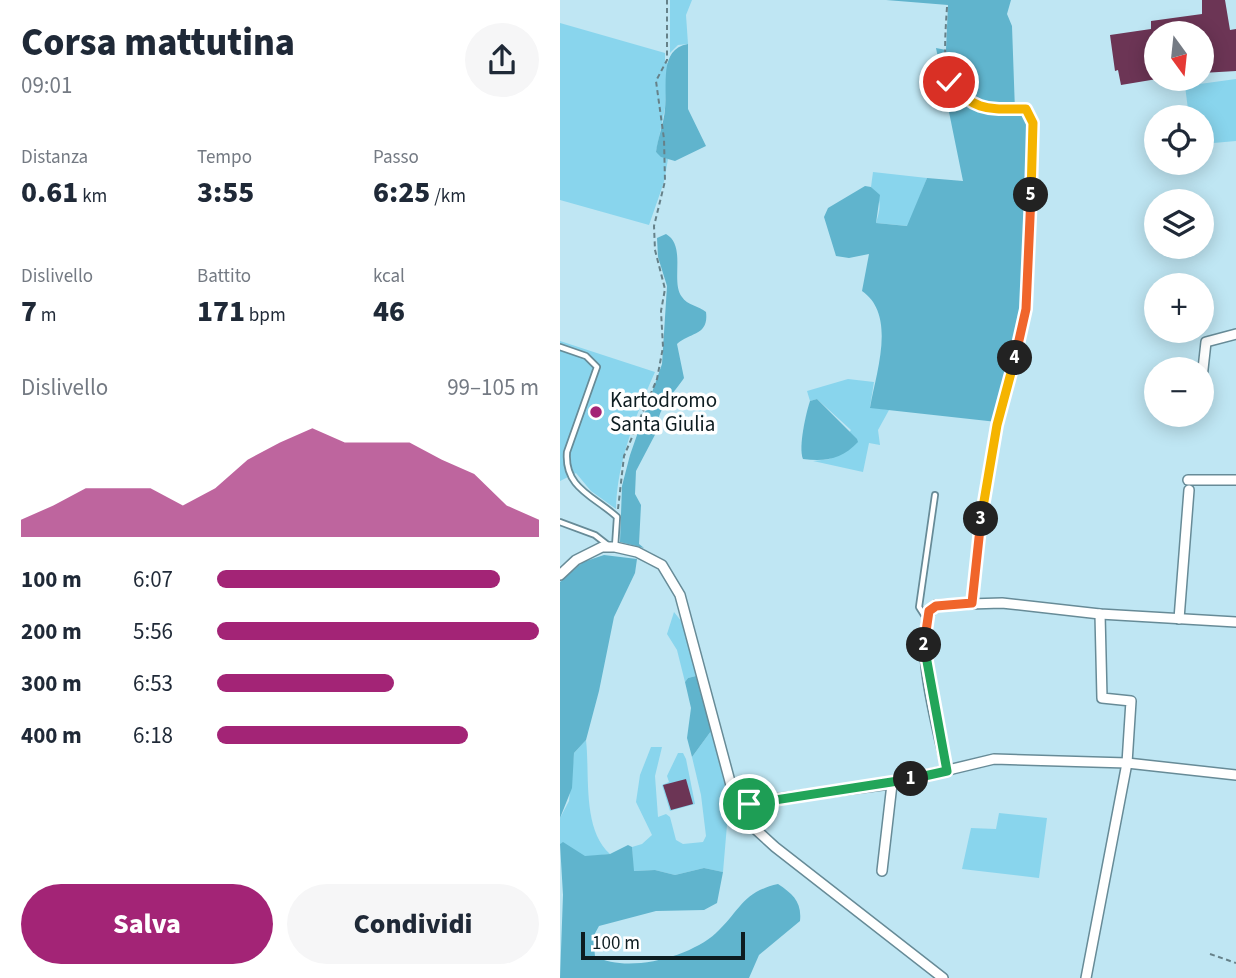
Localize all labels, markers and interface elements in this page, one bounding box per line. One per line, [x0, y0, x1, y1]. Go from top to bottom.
text: Corsa mattutina [21, 16, 295, 70]
north arrow [1144, 21, 1214, 91]
map controls [1144, 21, 1214, 427]
button: share [465, 23, 539, 97]
pin [919, 52, 979, 112]
icon: check [930, 63, 968, 101]
text: 09:01 [21, 69, 72, 102]
button: locate [1144, 105, 1214, 175]
text: Distanza [21, 144, 88, 171]
text: Tempo [197, 144, 252, 171]
text: Passo [373, 144, 419, 171]
text: 0.61 [21, 171, 78, 214]
text: 3:55 [197, 171, 254, 214]
text: 6:25 [373, 171, 430, 214]
pin: 5 [1014, 178, 1049, 212]
text: 5 [1025, 181, 1036, 208]
text: km [78, 183, 107, 210]
text: /km [430, 183, 466, 210]
button: layers [1144, 189, 1214, 259]
text: Dislivello [21, 263, 93, 290]
text: Battito [197, 263, 251, 290]
text: kcal [373, 263, 405, 290]
button: + [1144, 273, 1214, 343]
text: 7 [21, 290, 37, 333]
text: 171 [197, 290, 245, 333]
text: 46 [373, 290, 405, 333]
text: m [37, 302, 57, 329]
text: bpm [245, 302, 286, 329]
pin: 4 [998, 340, 1032, 376]
text: 4 [1009, 344, 1020, 371]
button: − [1144, 357, 1214, 427]
text: Dislivello [21, 371, 108, 404]
text: 99–105 m [447, 371, 539, 404]
place label: Kartodromo Santa Giulia [610, 385, 717, 439]
marker: Kartodromo Santa Giulia [588, 404, 604, 420]
pin: 3 [964, 502, 998, 536]
text: 3 [975, 505, 986, 532]
text: 100 m [21, 563, 82, 596]
text: 6:07 [133, 563, 173, 596]
text: 200 m [21, 615, 82, 648]
text: 5:56 [133, 615, 173, 648]
pin: 2 [906, 628, 942, 662]
text: 2 [918, 631, 929, 658]
text: 300 m [21, 667, 82, 700]
text: 6:53 [133, 667, 173, 700]
text: 400 m [21, 719, 82, 752]
text: 6:18 [133, 719, 173, 752]
pin: 1 [894, 762, 928, 796]
text: 1 [905, 765, 916, 792]
pin [719, 774, 779, 834]
icon: arrive [730, 785, 768, 823]
button: Salva [21, 884, 273, 964]
button: Condividi [287, 884, 539, 964]
scale bar [581, 929, 746, 961]
text: 100 m [592, 930, 640, 957]

